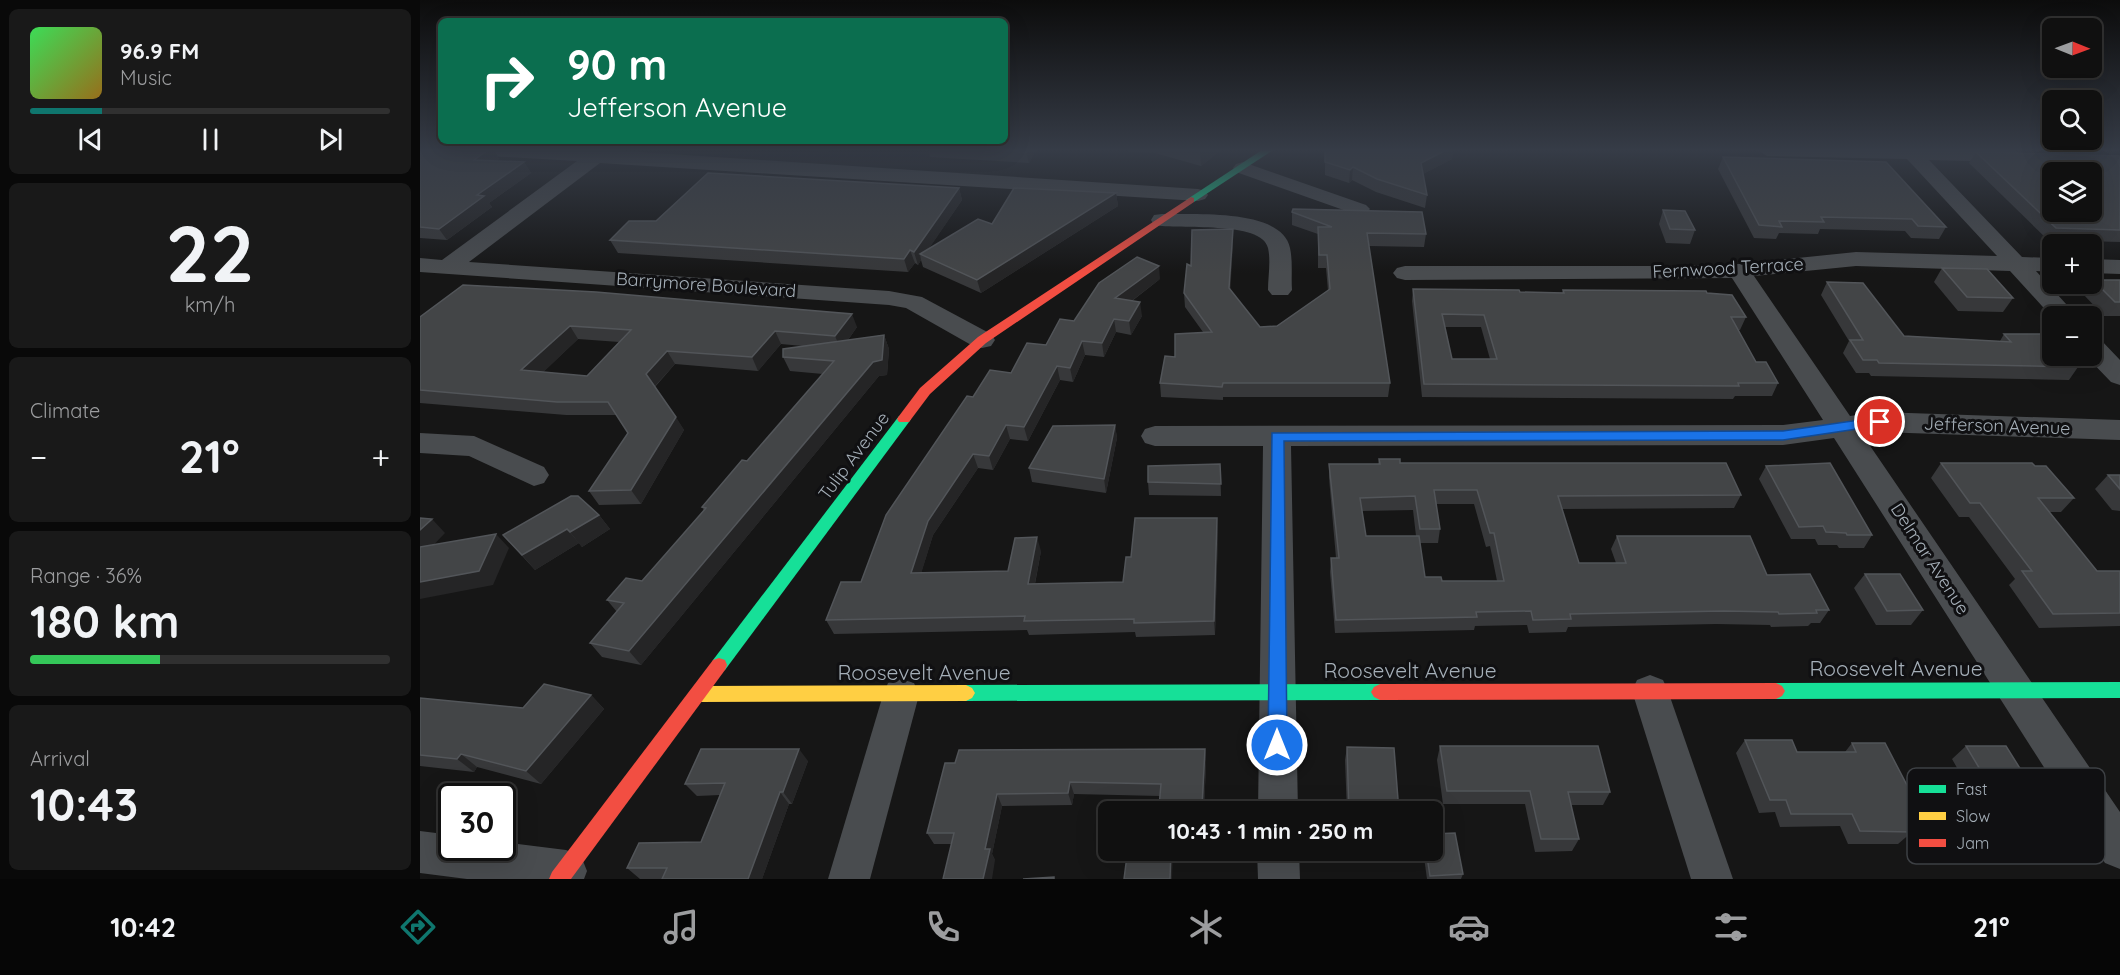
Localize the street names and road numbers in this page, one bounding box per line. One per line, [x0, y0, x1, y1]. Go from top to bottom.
street label: Fernwood Terrace [1652, 252, 1804, 283]
street label: Barrymore Boulevard [615, 267, 797, 302]
street label: Tulip Avenue [813, 407, 894, 504]
street label: Jefferson Avenue [1923, 411, 2071, 440]
street label: Delmar Avenue [1886, 499, 1975, 619]
street label: Roosevelt Avenue [1809, 655, 1983, 681]
street label: Roosevelt Avenue [1323, 657, 1497, 683]
street label: Roosevelt Avenue [837, 659, 1011, 685]

